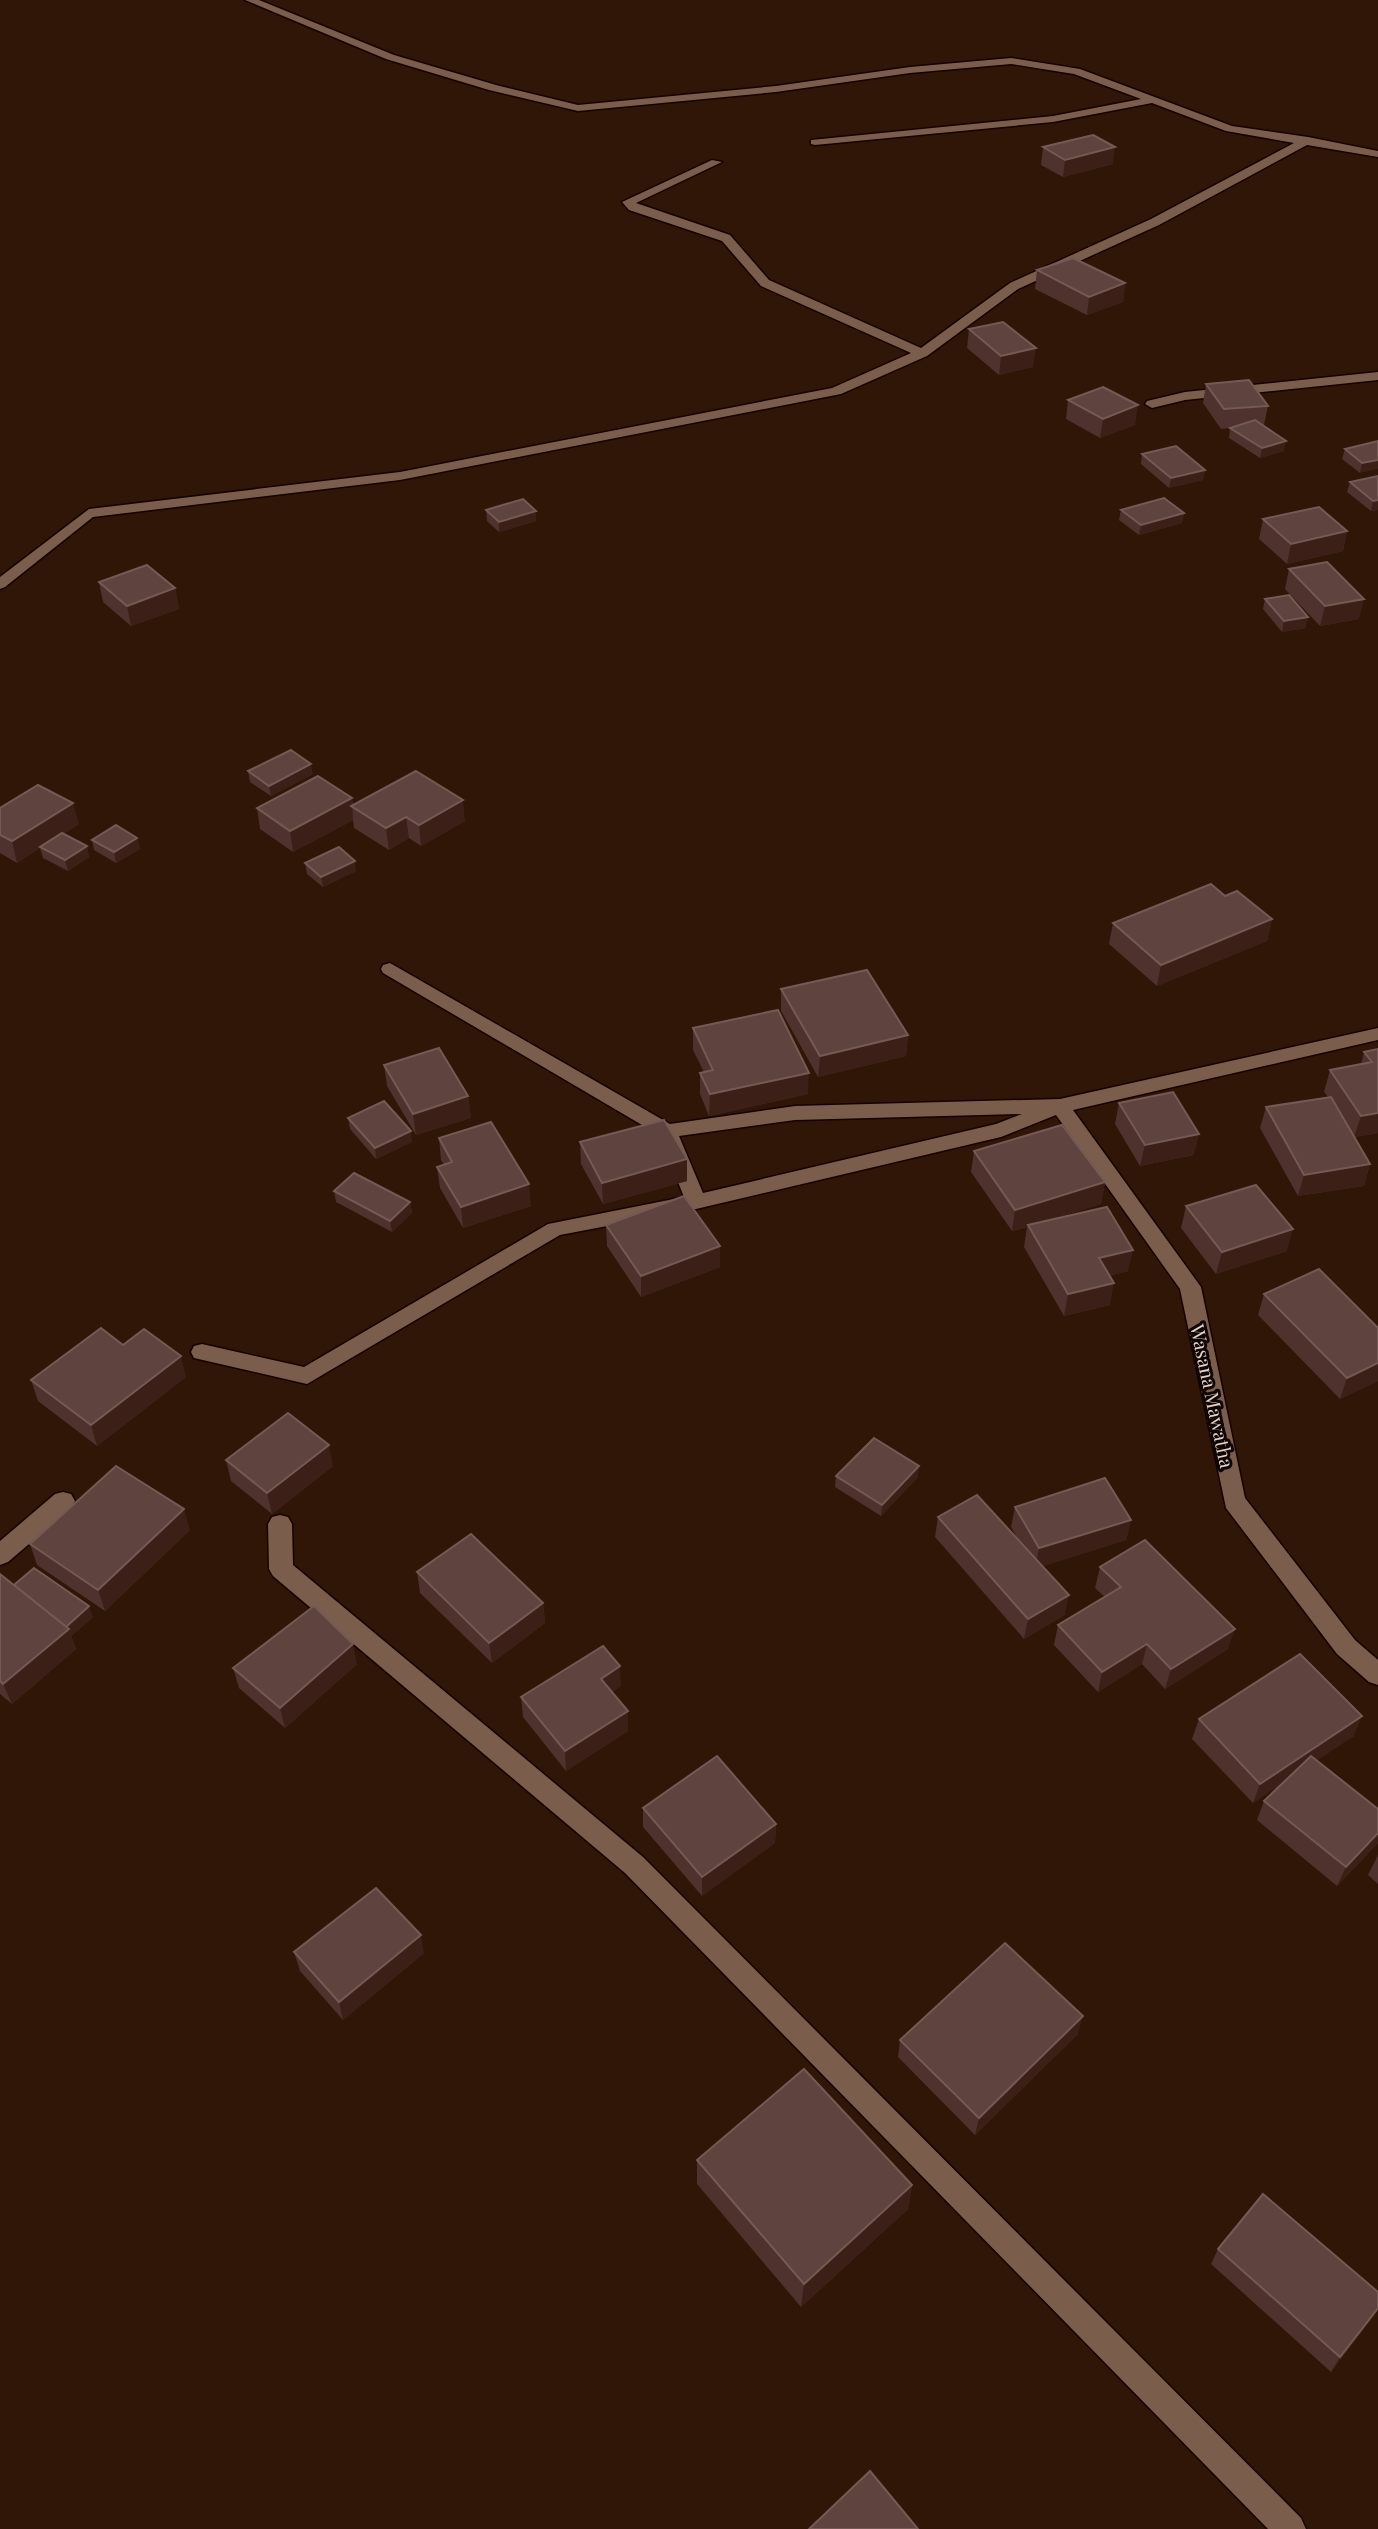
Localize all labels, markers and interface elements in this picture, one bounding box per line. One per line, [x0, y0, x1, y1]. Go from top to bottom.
street label: Wasana Mawatha [1185, 1321, 1241, 1471]

